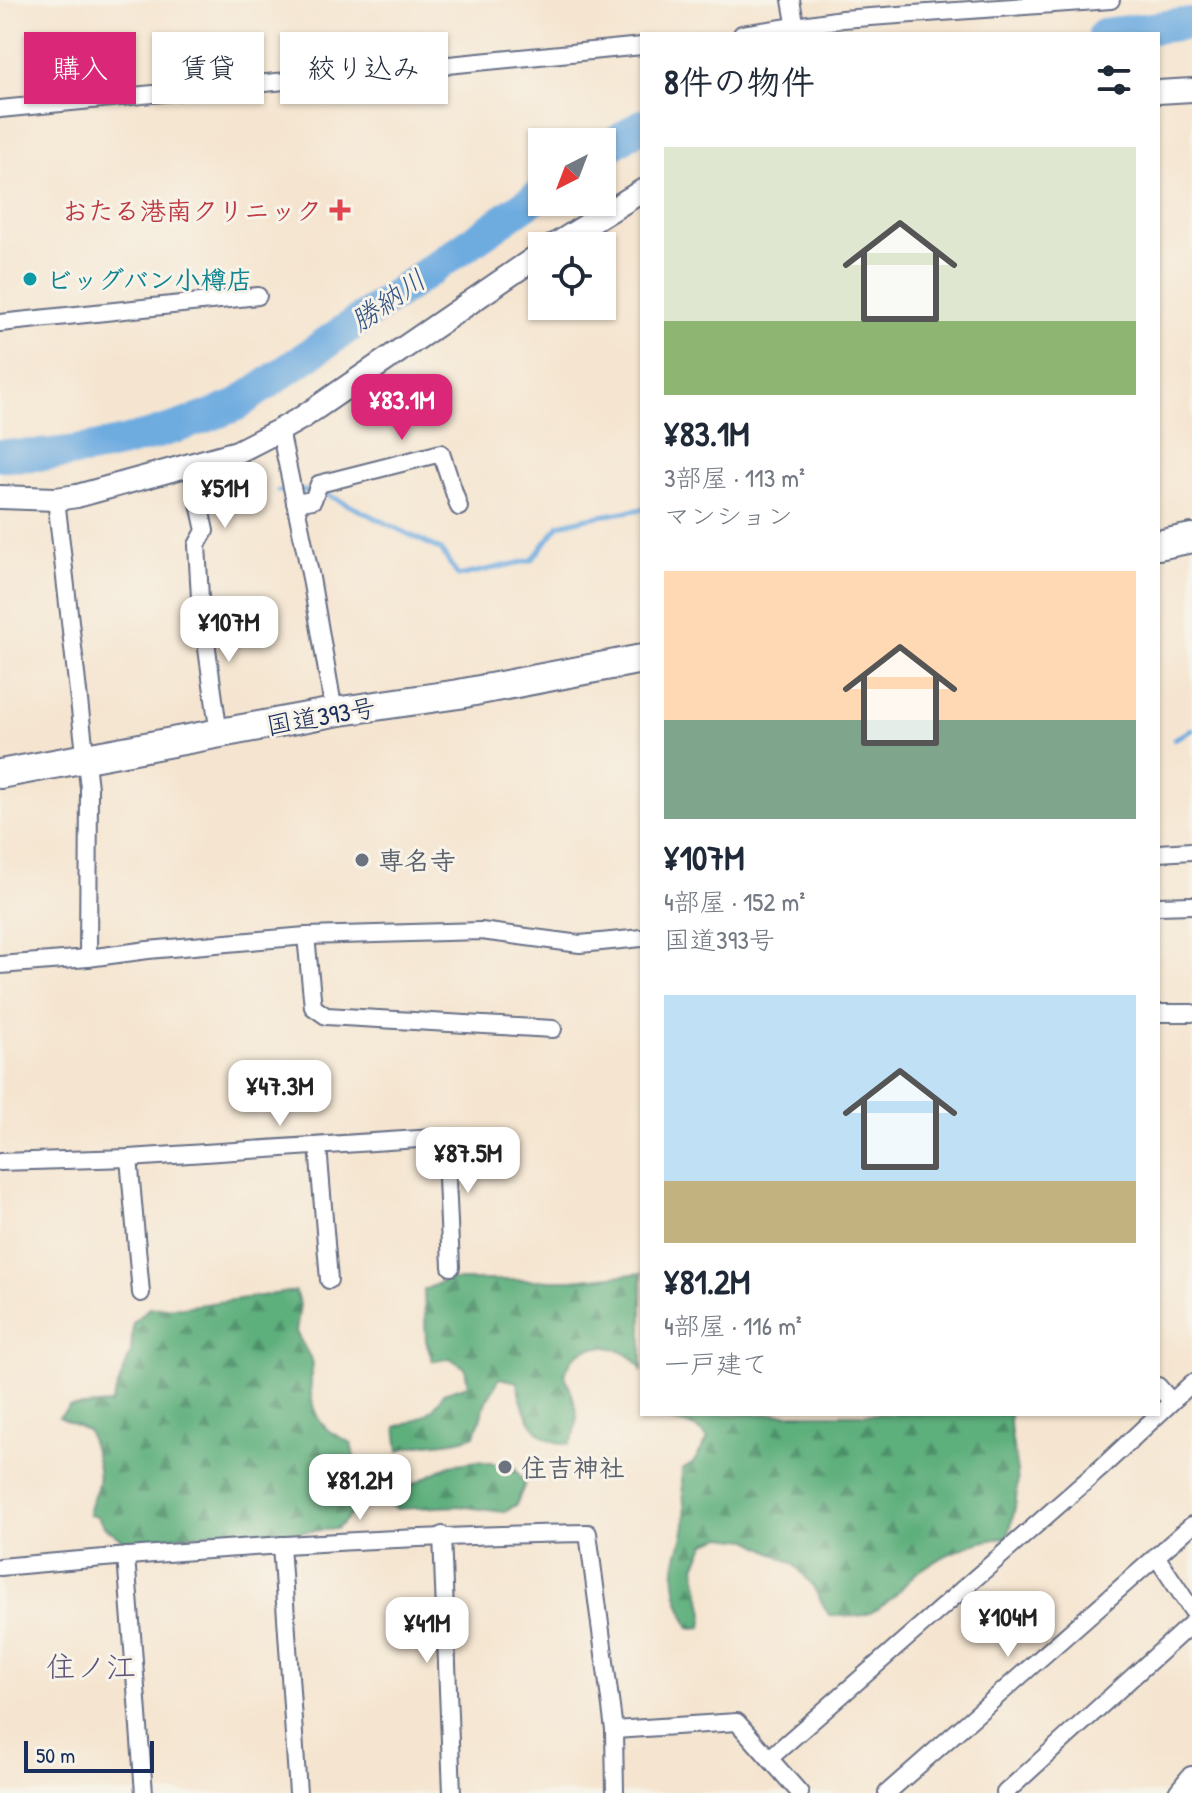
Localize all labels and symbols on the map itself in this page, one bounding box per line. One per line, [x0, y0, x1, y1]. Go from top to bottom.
north arrow [528, 128, 616, 216]
place label: おたる港南クリニック [62, 193, 322, 228]
marker: おたる港南クリニック [329, 199, 351, 221]
water label: 勝納川 [343, 260, 433, 340]
place label: ビッグバン小樽店 [46, 262, 252, 297]
marker: ビッグバン小樽店 [21, 270, 39, 288]
pin: ¥83.1M [337, 374, 467, 442]
pin: ¥51M [178, 462, 272, 530]
pin: ¥107M [173, 596, 285, 664]
street label: 国道393号 [263, 689, 379, 743]
place label: 専名寺 [378, 843, 456, 878]
marker: 専名寺 [353, 851, 371, 869]
pin: ¥47.3M [215, 1060, 345, 1128]
pin: ¥87.5M [403, 1127, 533, 1195]
place label: 住吉神社 [521, 1450, 625, 1485]
pin: ¥81.2M [295, 1454, 425, 1522]
marker: 住吉神社 [496, 1458, 514, 1476]
pin: ¥104M [952, 1591, 1064, 1659]
pin: ¥41M [380, 1597, 474, 1665]
district label: 住ノ江 [46, 1646, 136, 1686]
scale bar [24, 1737, 154, 1773]

